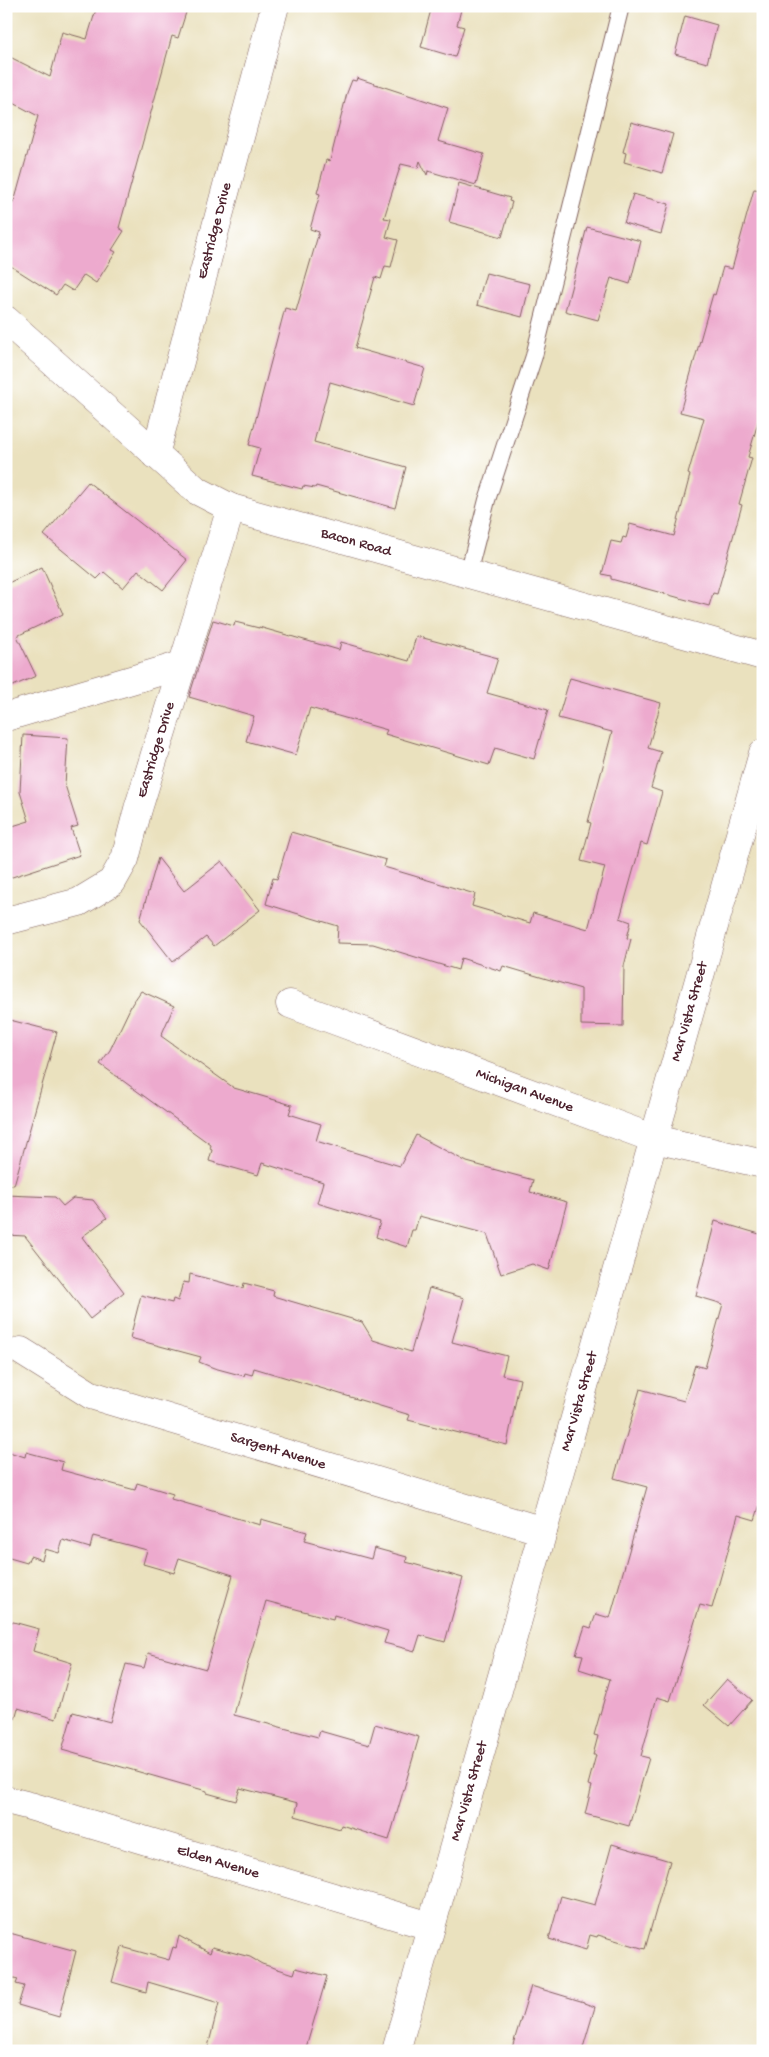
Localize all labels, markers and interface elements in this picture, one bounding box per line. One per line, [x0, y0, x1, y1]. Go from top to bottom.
street label: Eastridge Drive [193, 180, 236, 281]
street label: Bacon Road [318, 524, 394, 561]
street label: Eastridge Drive [133, 700, 180, 800]
street label: Mar Vista Street [667, 958, 713, 1064]
street label: Michigan Avenue [473, 1064, 576, 1117]
street label: Mar Vista Street [557, 1348, 603, 1453]
street label: Sargent Avenue [228, 1428, 328, 1474]
street label: Mar Vista Street [447, 1737, 493, 1843]
street label: Elden Avenue [175, 1842, 262, 1883]

